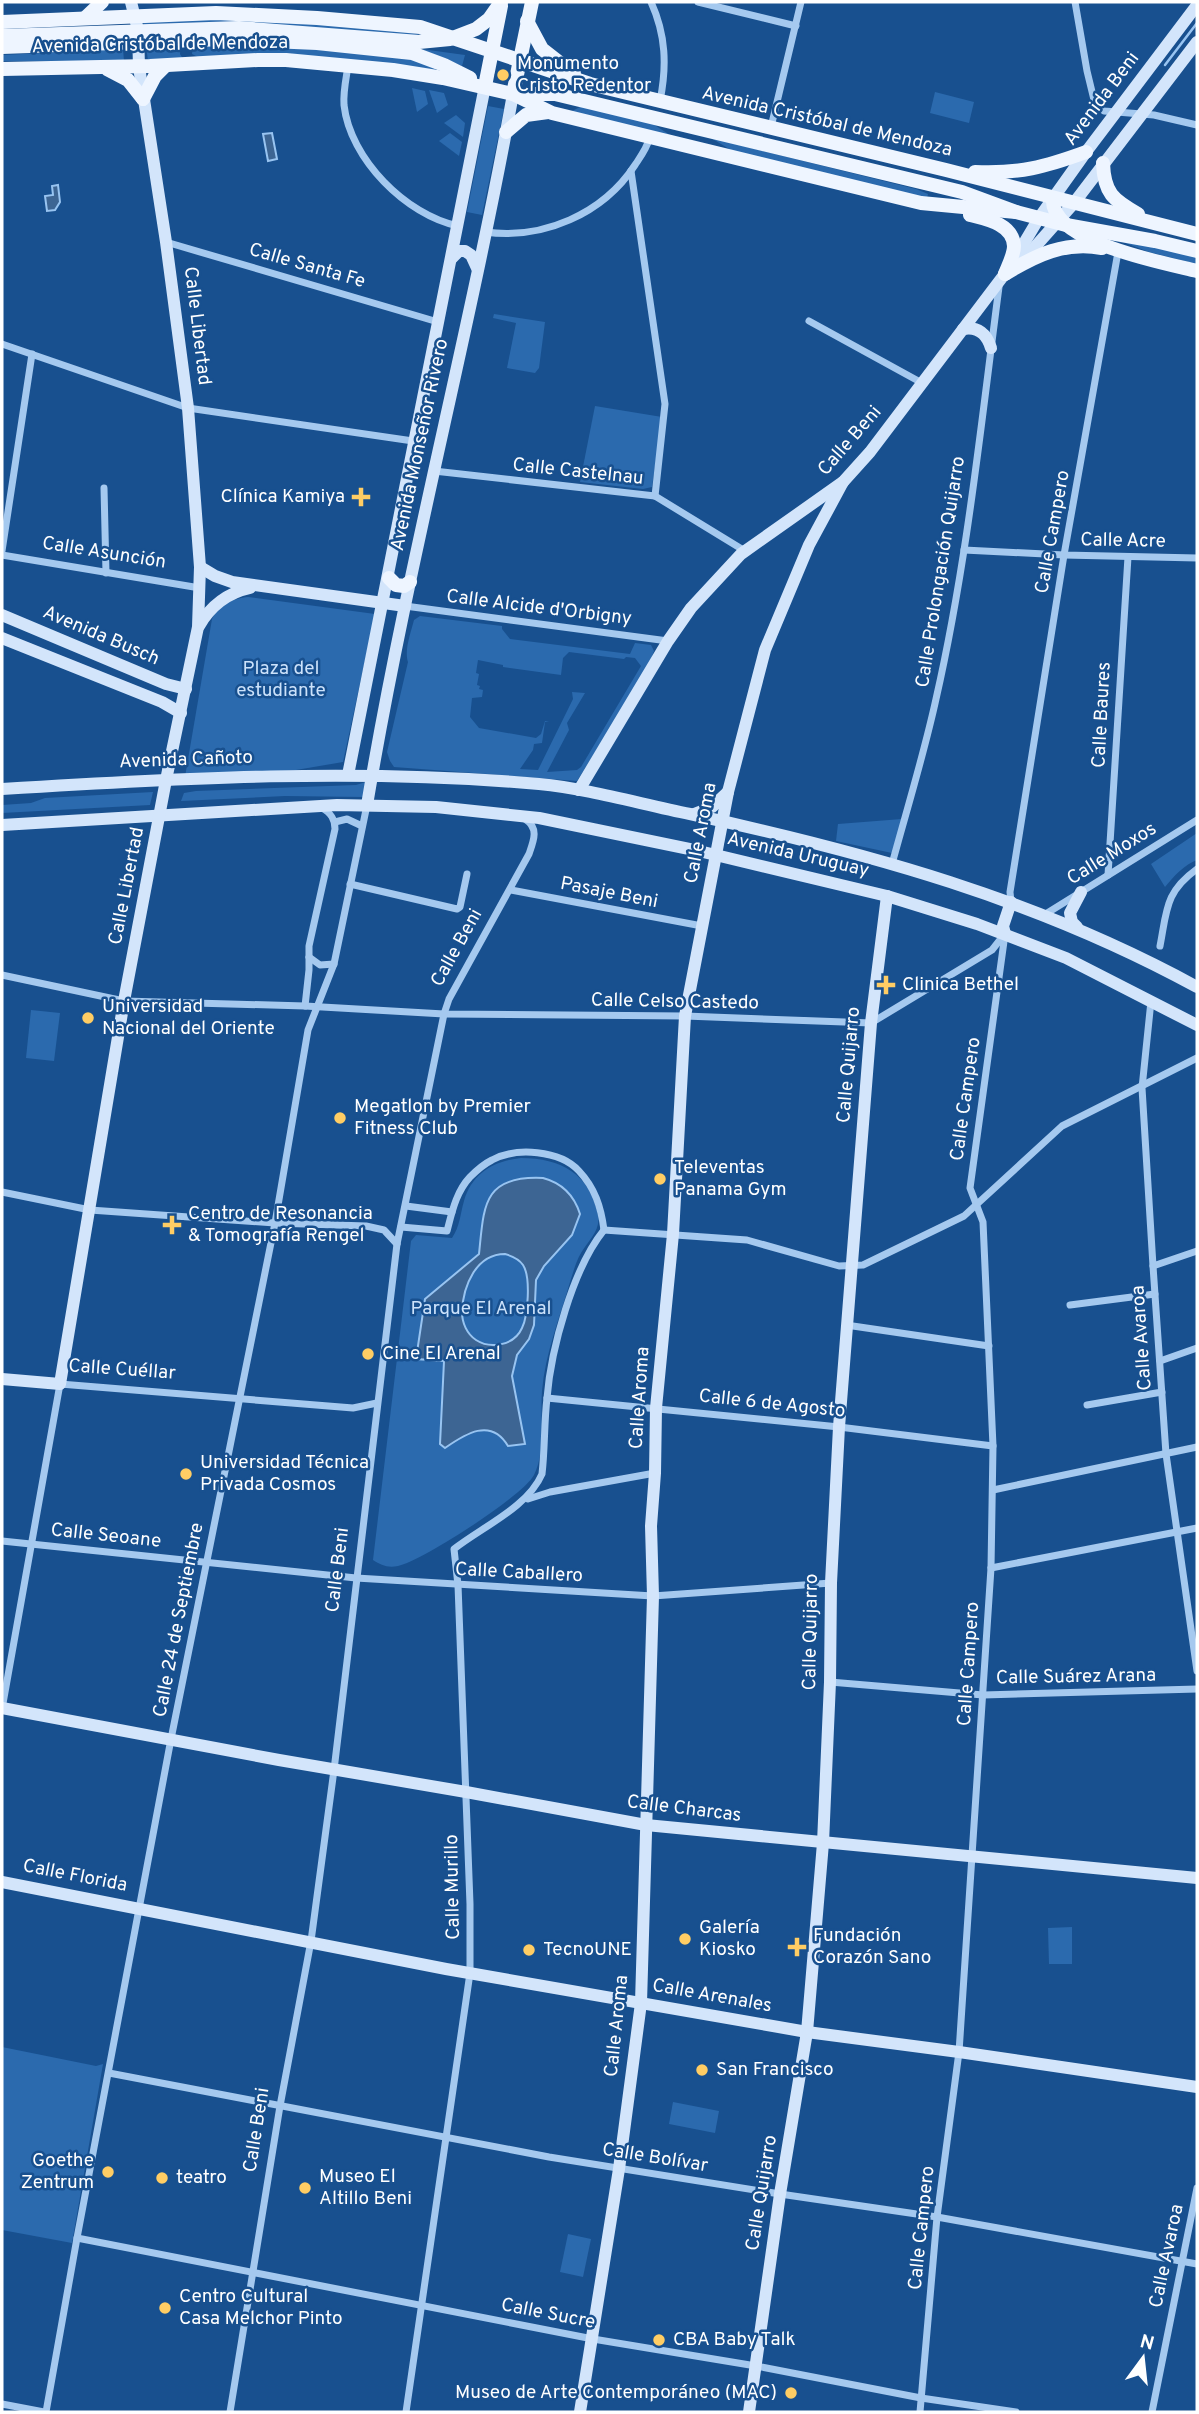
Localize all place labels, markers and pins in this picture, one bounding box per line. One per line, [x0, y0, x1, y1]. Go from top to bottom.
place label: Monumento Cristo Redentor [517, 52, 652, 98]
marker: Monumento Cristo Redentor [495, 67, 511, 83]
place label: Clínica Kamiya [221, 485, 345, 509]
marker: Clínica Kamiya [351, 487, 371, 507]
place label: Clinica Bethel [902, 973, 1019, 997]
marker: Clinica Bethel [876, 975, 896, 995]
place label: Universidad Nacional del Oriente [102, 995, 275, 1041]
marker: Universidad Nacional del Oriente [80, 1010, 96, 1026]
place label: Megatlon by Premier Fitness Club [354, 1095, 532, 1141]
marker: Megatlon by Premier Fitness Club [332, 1110, 348, 1126]
place label: Televentas Panama Gym [674, 1156, 787, 1202]
marker: Televentas Panama Gym [652, 1171, 668, 1187]
place label: Centro de Resonancia & Tomografía Rengel [188, 1202, 373, 1248]
marker: Centro de Resonancia & Tomografía Rengel [162, 1215, 182, 1235]
place label: Cine El Arenal [382, 1342, 501, 1366]
marker: Cine El Arenal [360, 1346, 376, 1362]
place label: Universidad Técnica Privada Cosmos [200, 1451, 369, 1497]
marker: Universidad Técnica Privada Cosmos [178, 1466, 194, 1482]
place label: Galería Kiosko [699, 1916, 760, 1962]
place label: Fundación Corazón Sano [813, 1924, 931, 1970]
marker: Galería Kiosko [677, 1931, 693, 1947]
marker: Fundación Corazón Sano [787, 1937, 807, 1957]
place label: TecnoUNE [543, 1938, 632, 1962]
marker: TecnoUNE [521, 1942, 537, 1958]
place label: San Francisco [716, 2058, 834, 2082]
marker: San Francisco [694, 2062, 710, 2078]
place label: Goethe Zentrum [21, 2149, 94, 2195]
marker: Goethe Zentrum [100, 2164, 116, 2180]
place label: Museo El Altillo Beni [319, 2165, 412, 2211]
place label: teatro [176, 2166, 227, 2190]
marker: teatro [154, 2170, 170, 2186]
marker: Museo El Altillo Beni [297, 2180, 313, 2196]
place label: Centro Cultural Casa Melchor Pinto [179, 2285, 343, 2331]
marker: Centro Cultural Casa Melchor Pinto [157, 2300, 173, 2316]
place label: CBA Baby Talk [673, 2328, 796, 2352]
marker: CBA Baby Talk [651, 2332, 667, 2348]
place label: Museo de Arte Contemporáneo (MAC) [455, 2381, 777, 2405]
marker: Museo de Arte Contemporáneo (MAC) [783, 2385, 799, 2401]

